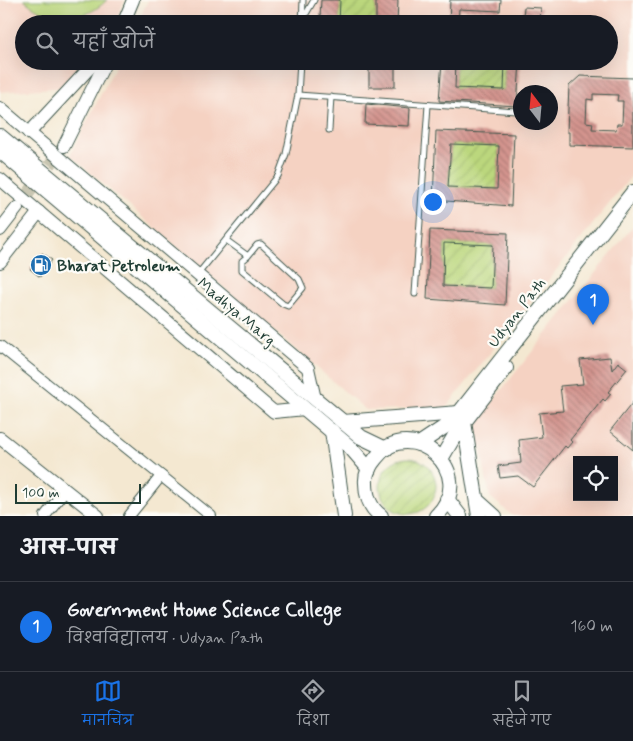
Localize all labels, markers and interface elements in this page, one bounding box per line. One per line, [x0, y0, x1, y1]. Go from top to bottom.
search box [15, 15, 618, 70]
icon: search [33, 29, 61, 57]
text: यहाँ खोजें [73, 30, 155, 55]
north arrow [513, 85, 558, 130]
your location [420, 189, 446, 215]
fuel station icon: Bharat Petroleum [29, 253, 53, 277]
place label: Bharat Petroleum [57, 256, 180, 277]
street label: Madhya Marg [192, 273, 280, 351]
street label: Udyan Path [483, 274, 551, 352]
pin: 1 [577, 284, 609, 325]
map controls [573, 456, 618, 501]
button: locate [573, 456, 618, 501]
scale bar [15, 481, 141, 504]
text: 100 m [22, 484, 60, 502]
text: आस-पास [20, 534, 117, 562]
text: Government Home Science College [67, 598, 342, 623]
text: 1 [32, 616, 40, 637]
text: 160 m [570, 616, 613, 637]
text: विश्वविद्यालय · Udyan Path [67, 628, 263, 649]
tab: मानचित्र [82, 677, 133, 736]
tab: दिशा [297, 677, 329, 736]
tab: सहेजे गए [493, 677, 551, 736]

